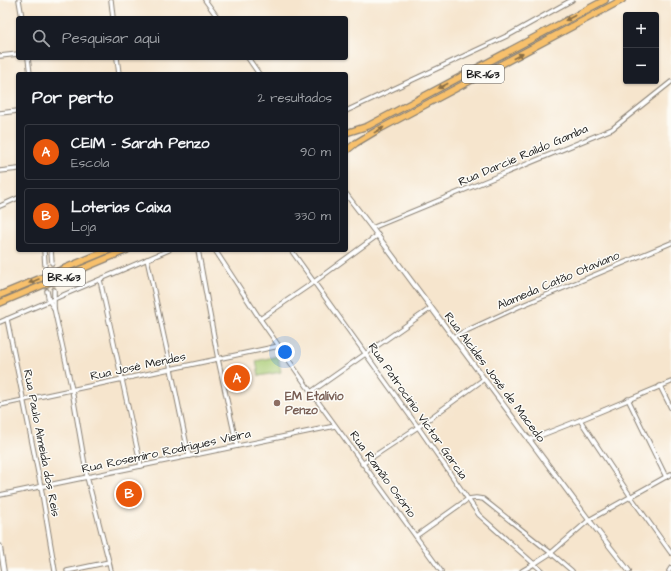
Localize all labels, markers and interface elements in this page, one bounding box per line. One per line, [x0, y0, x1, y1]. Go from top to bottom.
map controls [623, 12, 659, 84]
button: + [623, 12, 659, 48]
one-way arrow [564, 15, 576, 22]
search box [16, 16, 348, 60]
icon: search [30, 27, 52, 49]
text: Pesquisar aqui [62, 28, 159, 49]
button: − [623, 48, 659, 84]
one-way arrow [512, 52, 524, 59]
road number: BR-163 [462, 65, 504, 83]
one-way arrow [437, 83, 449, 89]
text: Por perto [32, 86, 113, 110]
text: 2 resultados [258, 89, 332, 107]
street label: Rua Darcie Raildo Gamba [456, 120, 591, 191]
one-way arrow [373, 126, 385, 133]
text: CEIM - Sarah Penzo [71, 133, 210, 154]
text: A [42, 143, 50, 161]
text: 90 m [300, 143, 331, 161]
text: Escola [71, 154, 109, 172]
text: Loterias Caixa [71, 197, 171, 218]
text: B [41, 207, 51, 225]
text: 330 m [294, 207, 331, 225]
text: Loja [71, 218, 96, 236]
street label: Alameda Catão Otaviano [494, 247, 622, 314]
road number: BR-163 [43, 268, 85, 286]
one-way arrow [28, 278, 39, 284]
street label: Rua Alcídes José de Macedo [440, 309, 549, 446]
street label: Rua Patrocinio Victor Garcia [364, 340, 471, 483]
your location [275, 342, 295, 362]
street label: Rua José Mendes [89, 348, 187, 385]
pin: A [224, 363, 250, 393]
street label: Rua Paulo Almeida dos Reis [19, 368, 64, 518]
place label: EM Etalívio Penzo [285, 388, 344, 419]
marker: EM Etalívio Penzo [272, 398, 282, 408]
street label: Rua Rosemiro Rodrigues Vieira [80, 425, 252, 479]
street label: Rua Ramão Osório [345, 428, 420, 521]
pin: B [116, 479, 142, 509]

